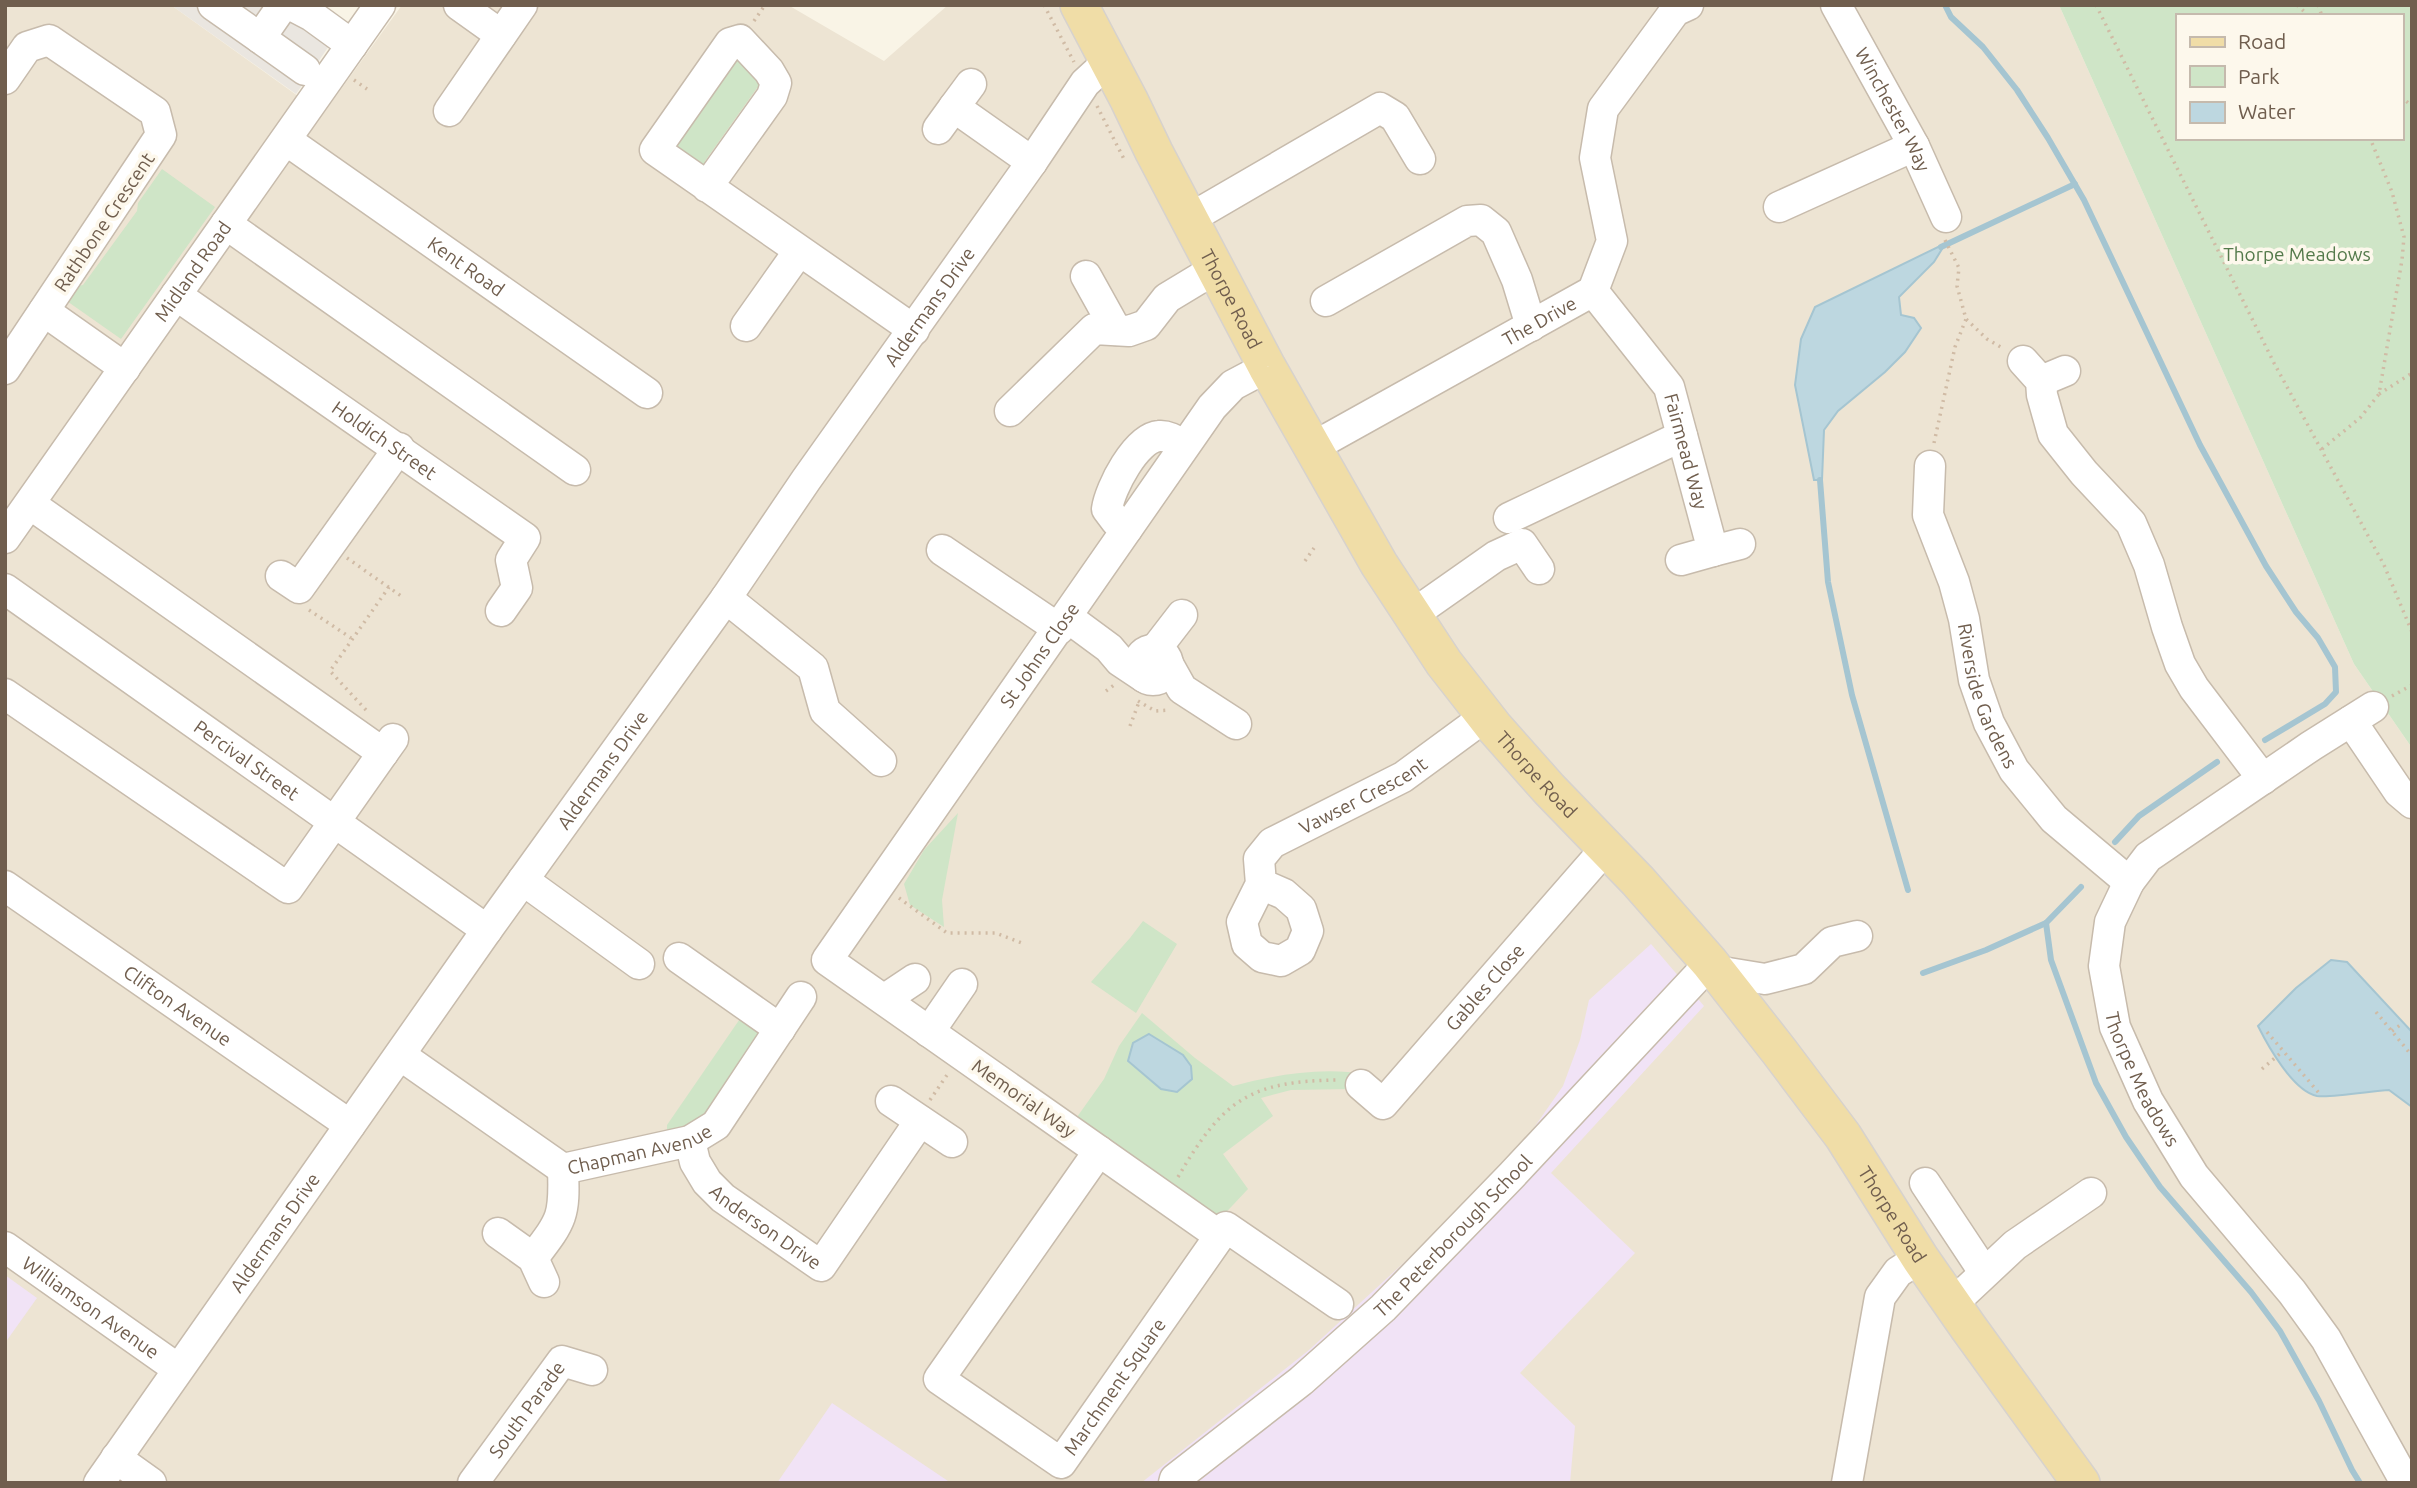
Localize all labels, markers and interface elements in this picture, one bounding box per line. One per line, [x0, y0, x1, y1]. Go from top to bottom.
legend [2176, 14, 2403, 140]
text: Road [2238, 29, 2286, 53]
street label: Winchester Way [1851, 44, 1935, 175]
text: Park [2238, 64, 2280, 88]
text: Water [2238, 99, 2296, 123]
street label: Rathbone Crescent [49, 148, 159, 296]
street label: Midland Road [150, 217, 235, 326]
street label: Kent Road [424, 232, 509, 301]
street label: Aldermans Drive [880, 243, 979, 370]
park label: Thorpe Meadows [2223, 243, 2371, 265]
street label: Thorpe Road [1196, 245, 1266, 353]
street label: The Drive [1498, 292, 1580, 350]
street label: Fairmead Way [1660, 391, 1712, 512]
street label: Holdich Street [328, 396, 441, 484]
street label: St Johns Close [995, 598, 1084, 712]
street label: Riverside Gardens [1954, 622, 2022, 772]
street label: Aldermans Drive [552, 706, 652, 833]
street label: Percival Street [190, 715, 304, 805]
street label: Thorpe Road [1492, 726, 1582, 822]
street label: Vawser Crescent [1295, 752, 1432, 839]
street label: Gables Close [1441, 939, 1529, 1035]
street label: Clifton Avenue [119, 961, 236, 1051]
street label: Thorpe Meadows [2101, 1010, 2184, 1151]
street label: Memorial Way [968, 1054, 1080, 1142]
street label: Chapman Avenue [565, 1119, 716, 1179]
street label: The Peterborough School [1370, 1150, 1536, 1322]
street label: Thorpe Road [1854, 1162, 1931, 1266]
street label: Aldermans Drive [225, 1169, 324, 1296]
street label: Anderson Drive [705, 1180, 826, 1274]
street label: Williamson Avenue [18, 1252, 163, 1363]
street label: Marchment Square [1059, 1314, 1170, 1459]
street label: South Parade [484, 1357, 569, 1462]

